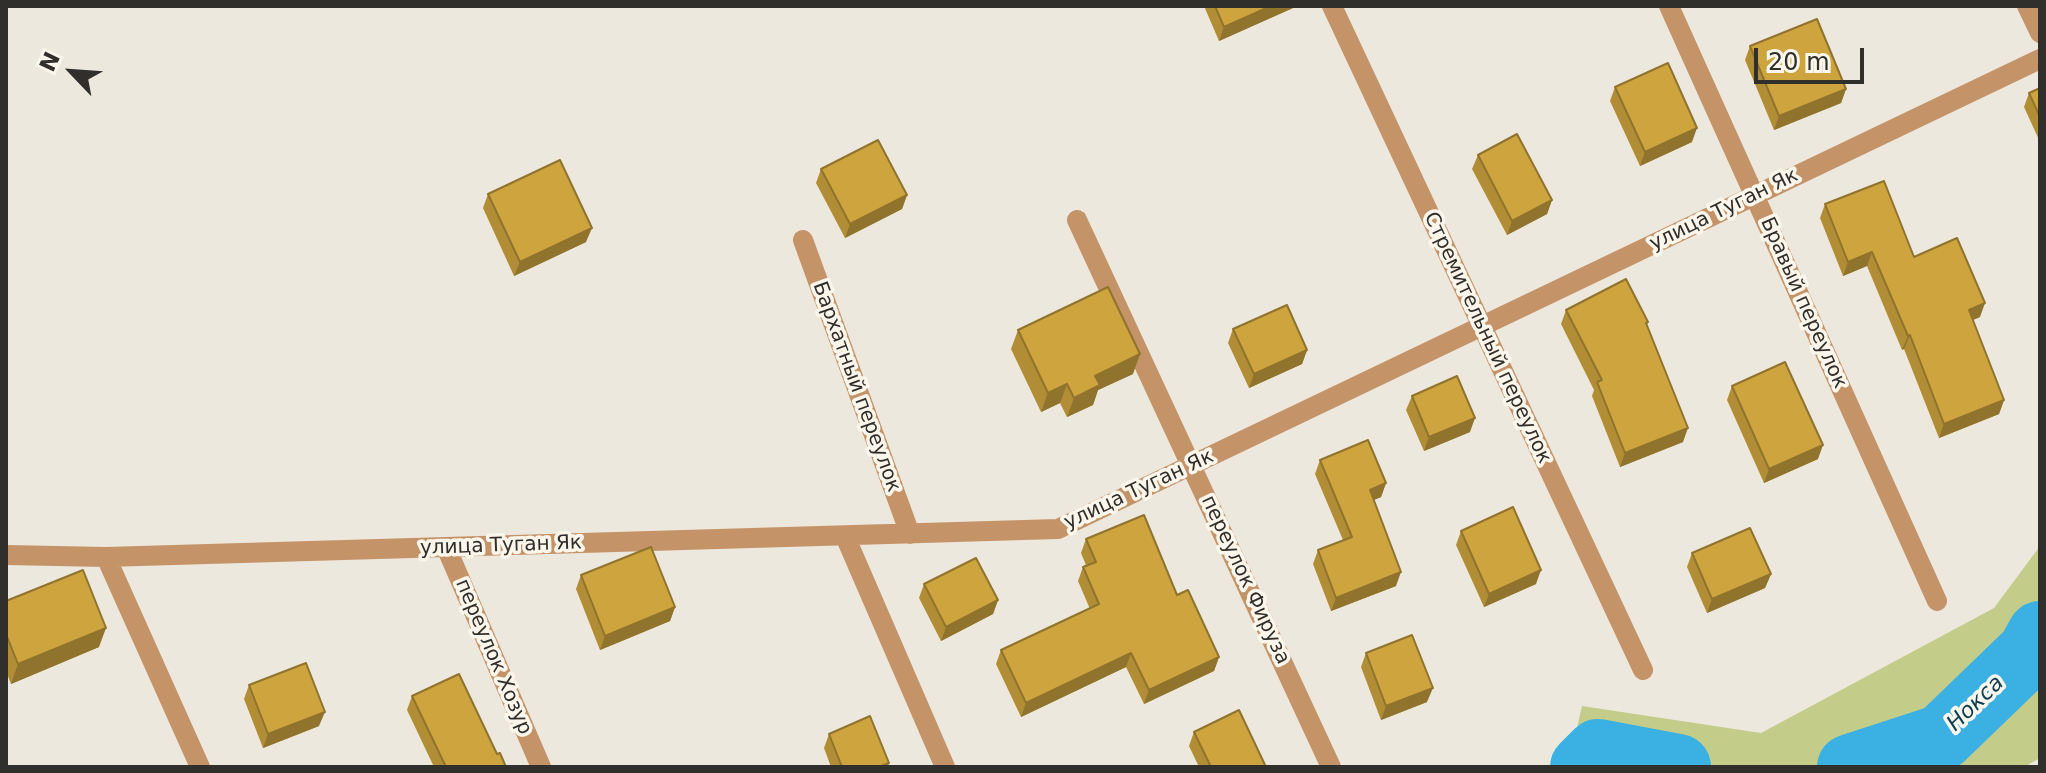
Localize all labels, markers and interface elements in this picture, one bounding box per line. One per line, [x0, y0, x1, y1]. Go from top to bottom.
north arrow [32, 32, 112, 112]
scale bar [1758, 32, 1868, 82]
text: N [35, 48, 65, 75]
text: 20 m [1768, 48, 1830, 76]
street label: улица Туган Як [1646, 164, 1802, 256]
street label: Стремительный переулок [1418, 208, 1556, 468]
street label: Бравый переулок [1754, 214, 1852, 392]
street label: Бархатный переулок [807, 279, 905, 495]
street label: улица Туган Як [1060, 445, 1218, 535]
street label: переулок Фируза [1195, 492, 1295, 668]
street label: улица Туган Як [420, 531, 582, 561]
street label: переулок Хозур [449, 576, 537, 738]
water label: Нокса [1942, 671, 2010, 737]

